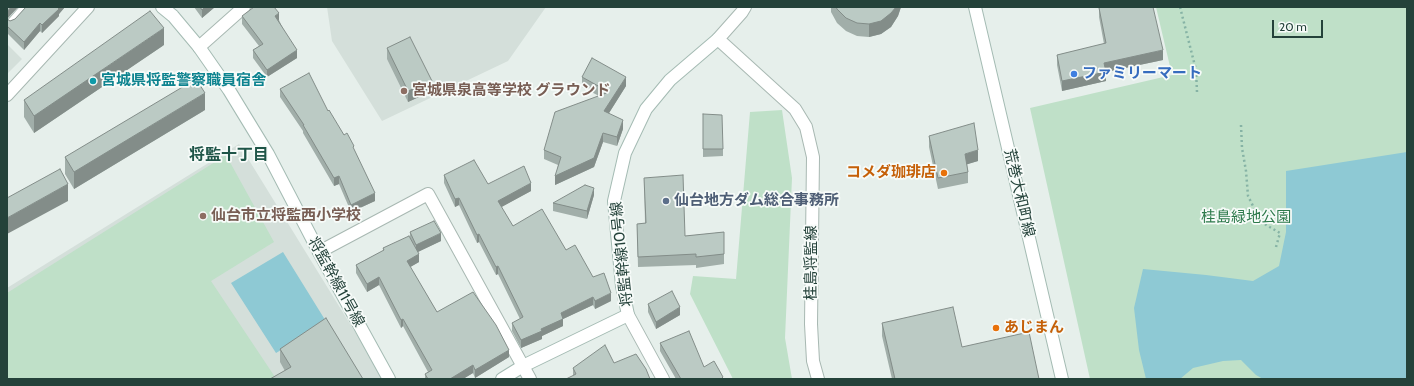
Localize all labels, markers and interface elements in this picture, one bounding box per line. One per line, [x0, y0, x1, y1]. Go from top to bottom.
scale bar [1274, 12, 1325, 38]
text: 20 m [1279, 19, 1307, 34]
place label: ファミリーマート [1082, 65, 1202, 83]
marker: ファミリーマート [1069, 69, 1079, 79]
place label: 宮城県将監警察職員宿舎 [101, 72, 266, 90]
marker: 宮城県将監警察職員宿舎 [88, 76, 98, 86]
place label: 宮城県泉高等学校 グラウンド [412, 82, 610, 100]
marker: 宮城県泉高等学校 グラウンド [399, 86, 409, 96]
district label: 将監十丁目 [189, 145, 269, 165]
street label: 荒巻大和町線 [1000, 147, 1038, 239]
place label: コメダ珈琲店 [846, 164, 936, 182]
marker: コメダ珈琲店 [939, 168, 949, 178]
place label: 仙台地方ダム総合事務所 [674, 192, 839, 210]
marker: 仙台地方ダム総合事務所 [661, 196, 671, 206]
street label: 将監幹線10号線 [608, 201, 636, 307]
place label: 仙台市立将監西小学校 [211, 207, 361, 225]
park label: 桂島緑地公園 [1201, 209, 1291, 227]
marker: 仙台市立将監西小学校 [198, 211, 208, 221]
street label: 桂島将監線 [803, 226, 821, 300]
street label: 将監幹線11号線 [304, 234, 368, 330]
place label: あじまん [1004, 319, 1064, 337]
marker: あじまん [991, 323, 1001, 333]

